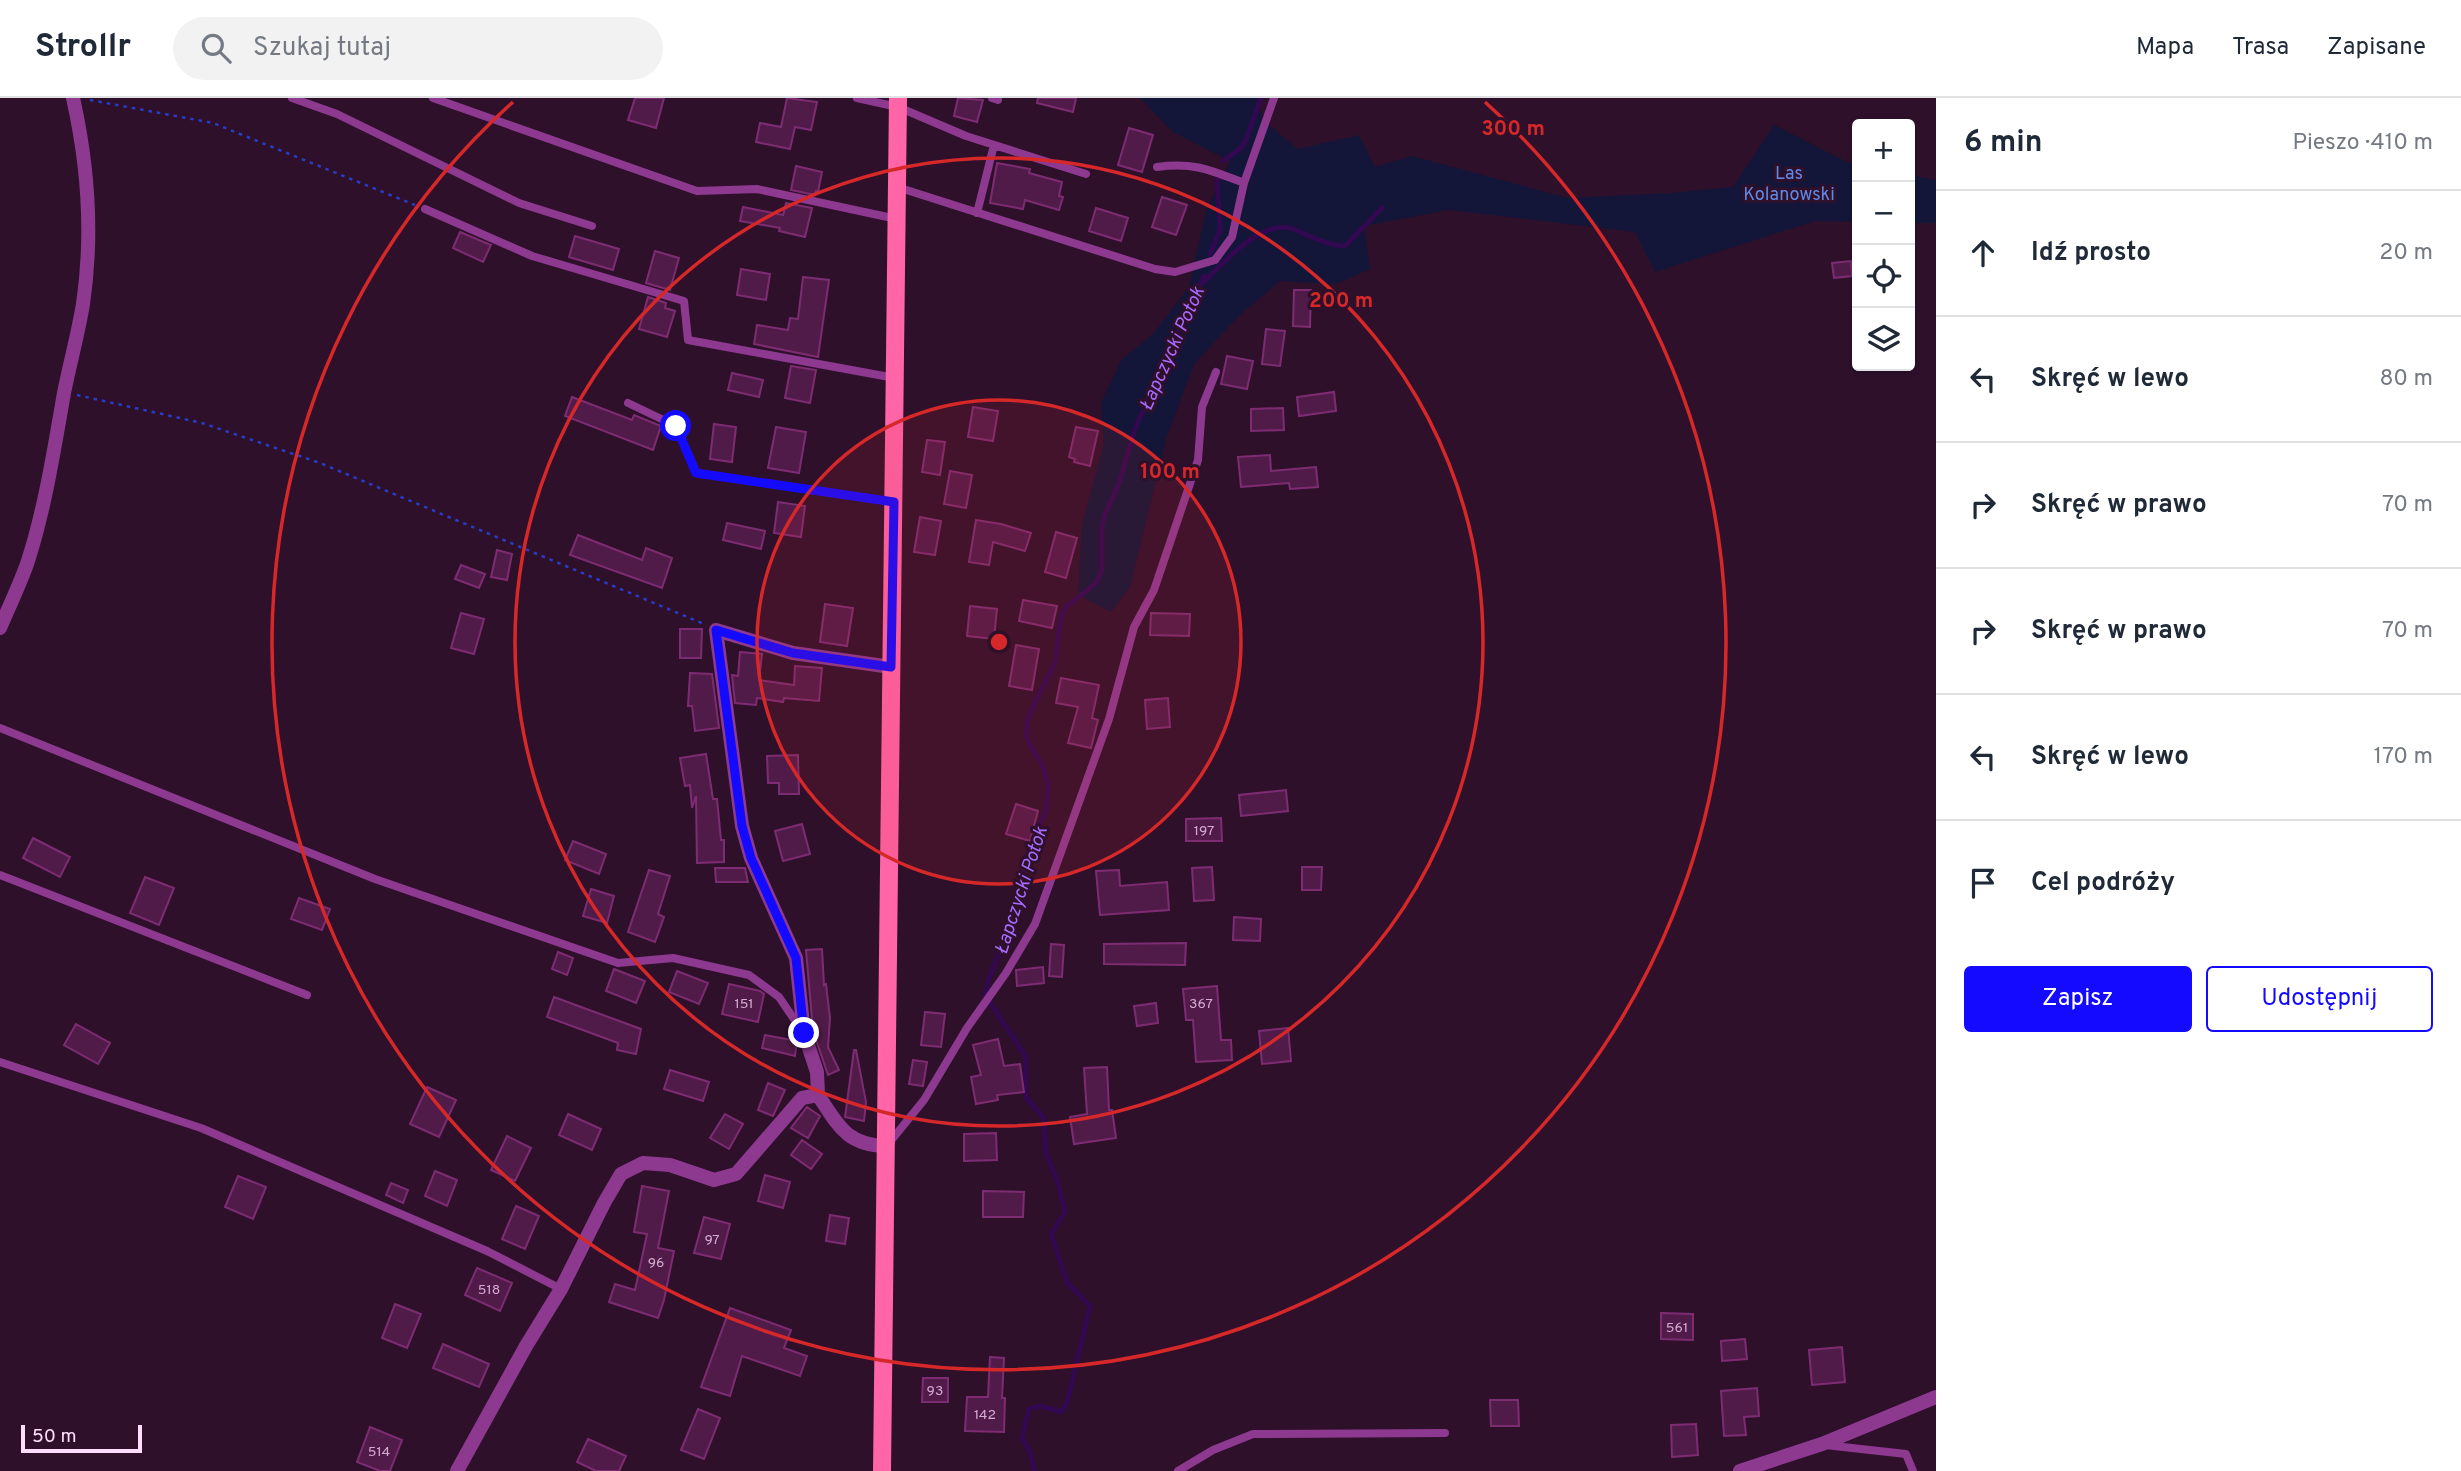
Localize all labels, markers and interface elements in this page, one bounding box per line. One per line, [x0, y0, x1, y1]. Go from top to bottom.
search box [173, 17, 663, 80]
text: Strollr [35, 27, 131, 69]
icon: search [197, 29, 235, 67]
text: Szukaj tutaj [253, 32, 391, 65]
text: Mapa [2136, 33, 2194, 63]
text: Trasa [2232, 33, 2289, 63]
text: Zapisane [2327, 33, 2426, 63]
text: 300 m [1481, 116, 1545, 143]
map controls [1852, 119, 1915, 371]
button: + [1852, 119, 1915, 182]
text: 6 min [1964, 125, 2042, 162]
text: Pieszo · 410 m [2292, 129, 2433, 158]
park label: Las Kolanowski [1743, 163, 1835, 207]
button: − [1852, 182, 1915, 245]
icon: ahead [1964, 234, 2002, 272]
text: Idź prosto [2031, 237, 2151, 270]
text: 20 m [2379, 239, 2433, 268]
button: locate [1852, 245, 1915, 308]
water label: Łapczycki Potok [1135, 283, 1211, 414]
text: 200 m [1309, 288, 1373, 315]
button: layers [1852, 308, 1915, 371]
icon: left [1964, 360, 2002, 398]
text: Skręć w lewo [2031, 363, 2189, 396]
text: 80 m [2380, 365, 2433, 394]
route start [660, 410, 691, 441]
text: 100 m [1140, 459, 1200, 486]
icon: right [1964, 486, 2002, 524]
text: Skręć w prawo [2031, 489, 2207, 522]
text: 70 m [2382, 491, 2433, 520]
icon: right [1964, 612, 2002, 650]
text: Skręć w prawo [2031, 615, 2207, 648]
text: 70 m [2382, 617, 2433, 646]
centre of rings [987, 630, 1011, 654]
icon: left [1964, 738, 2002, 776]
text: Skręć w lewo [2031, 741, 2189, 774]
text: 170 m [2374, 743, 2433, 772]
water label: Łapczycki Potok [990, 823, 1054, 957]
house number: 197 [1194, 823, 1214, 840]
icon: arrive [1964, 864, 2002, 902]
text: Cel podróży [2031, 867, 2175, 900]
button: Zapisz [1964, 966, 2192, 1032]
button: Udostępnij [2206, 966, 2433, 1032]
house number: 151 [734, 996, 754, 1013]
house number: 367 [1189, 996, 1213, 1013]
route end [788, 1017, 819, 1048]
house number: 97 [704, 1232, 720, 1249]
house number: 96 [648, 1255, 664, 1272]
house number: 518 [478, 1282, 500, 1299]
house number: 561 [1666, 1320, 1688, 1337]
house number: 93 [927, 1383, 943, 1400]
house number: 142 [974, 1407, 996, 1424]
scale bar [21, 1422, 142, 1454]
text: 50 m [32, 1425, 77, 1449]
house number: 514 [368, 1444, 390, 1461]

